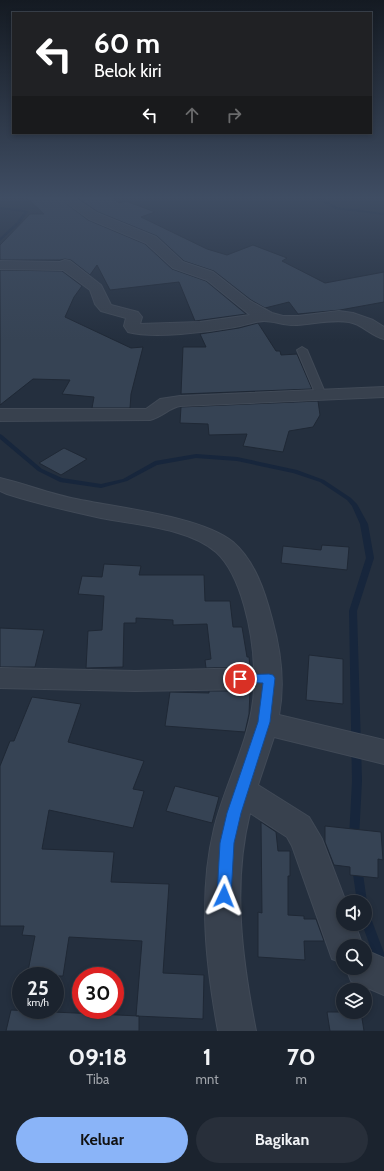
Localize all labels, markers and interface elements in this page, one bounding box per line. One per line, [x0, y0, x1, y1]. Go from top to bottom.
text: 60 m [94, 26, 160, 60]
icon: left [28, 28, 80, 80]
text: Belok kiri [94, 60, 162, 82]
icon: left [139, 104, 161, 126]
icon: ahead [181, 104, 203, 126]
icon: right [223, 104, 245, 126]
pin [223, 662, 257, 696]
icon: arrive [229, 668, 251, 690]
position arrow [203, 875, 245, 917]
map controls [336, 895, 372, 1019]
button: sound [336, 895, 372, 931]
button: search [336, 939, 372, 975]
speed limit sign: 30 [72, 967, 124, 1019]
text: 25 [27, 976, 49, 1000]
button: layers [336, 983, 372, 1019]
text: km/h [27, 996, 49, 1009]
text: 09:18 [68, 1042, 127, 1071]
text: 1 [203, 1042, 212, 1071]
text: 70 [287, 1042, 316, 1071]
text: Tiba [86, 1071, 109, 1087]
text: mnt [196, 1071, 219, 1087]
text: m [296, 1071, 307, 1087]
button: Keluar [16, 1117, 188, 1163]
button: Bagikan [196, 1117, 368, 1163]

